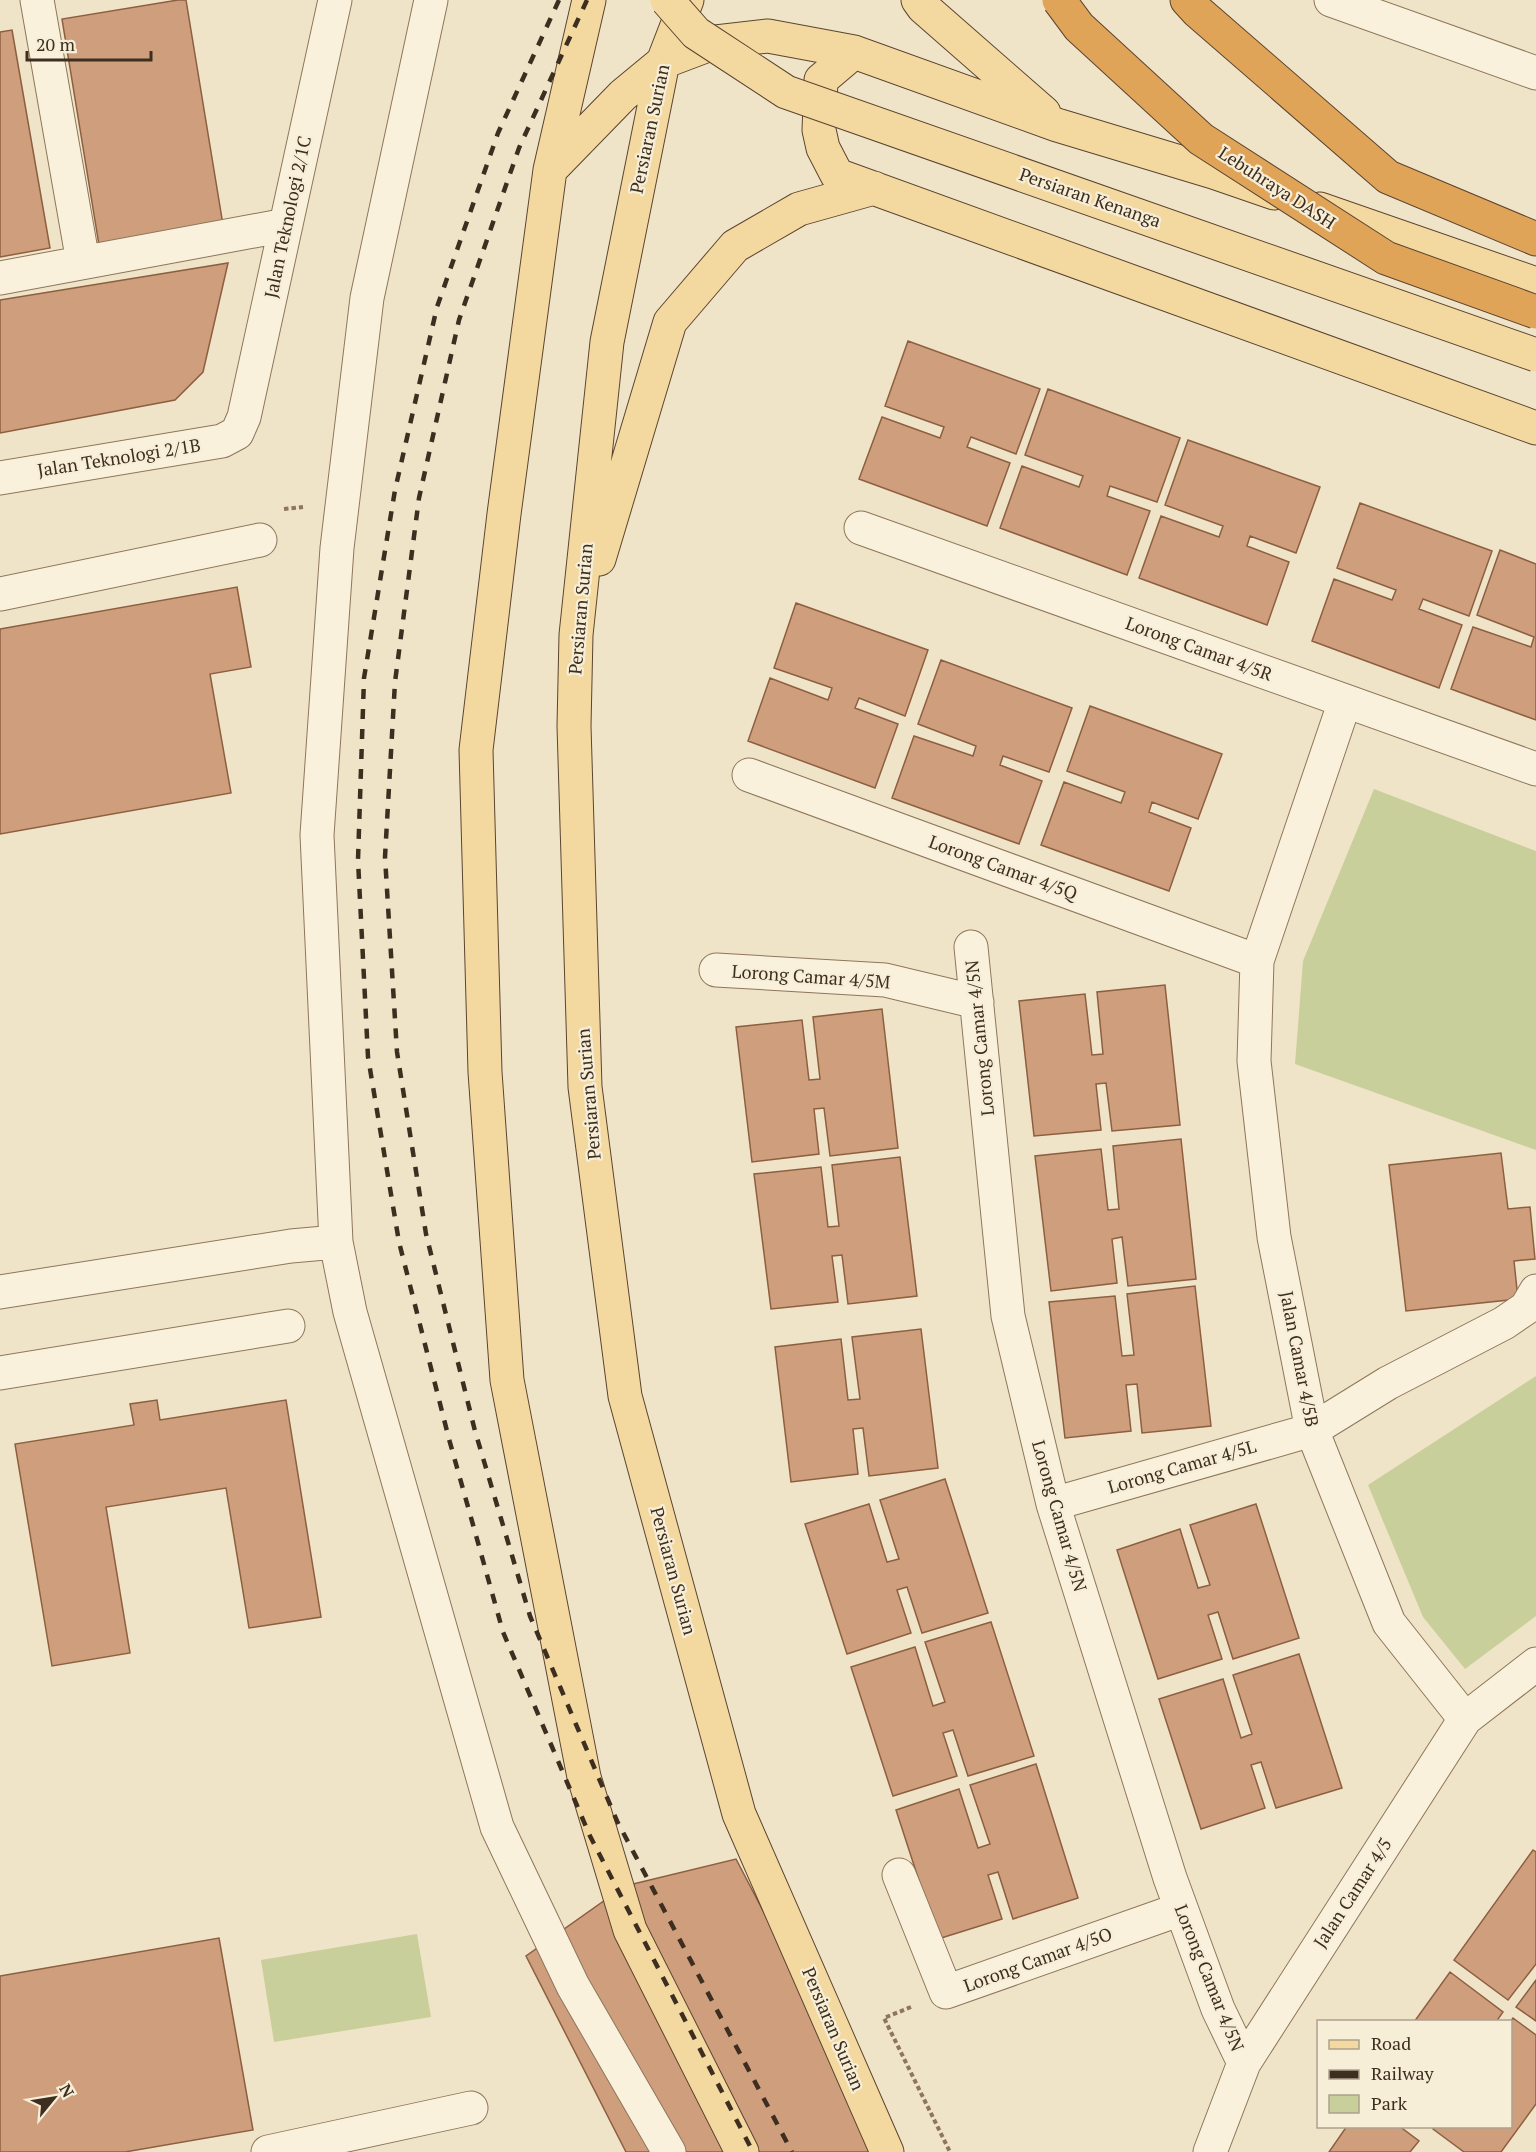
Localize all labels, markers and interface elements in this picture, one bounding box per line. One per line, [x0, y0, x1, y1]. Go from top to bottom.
scale bar [27, 24, 152, 62]
text: 20 m [36, 32, 76, 56]
street label: Persiaran Surian [624, 62, 675, 196]
street label: Jalan Teknologi 2/1C [258, 133, 316, 300]
street label: Lebuhraya DASH [1214, 140, 1341, 234]
street label: Persiaran Kenanga [1016, 162, 1164, 233]
street label: Jalan Teknologi 2/1B [36, 432, 202, 482]
street label: Persiaran Surian [562, 542, 598, 676]
street label: Lorong Camar 4/5R [1123, 610, 1277, 686]
street label: Lorong Camar 4/5Q [926, 829, 1082, 905]
street label: Lorong Camar 4/5M [731, 958, 892, 994]
street label: Lorong Camar 4/5N [959, 959, 999, 1117]
street label: Persiaran Surian [570, 1027, 606, 1161]
street label: Jalan Camar 4/5B [1275, 1289, 1325, 1429]
street label: Lorong Camar 4/5L [1105, 1433, 1259, 1499]
street label: Lorong Camar 4/5N [1027, 1437, 1093, 1594]
street label: Persiaran Surian [645, 1504, 703, 1638]
street label: Jalan Camar 4/5 [1308, 1833, 1397, 1952]
street label: Lorong Camar 4/5N [1170, 1901, 1250, 2055]
street label: Lorong Camar 4/5O [960, 1921, 1115, 1997]
street label: Persiaran Surian [797, 1963, 871, 2094]
legend [1317, 2020, 1512, 2128]
text: Road [1371, 2031, 1411, 2055]
text: Railway [1371, 2061, 1435, 2085]
north arrow [24, 2068, 84, 2128]
text: N [54, 2080, 80, 2101]
text: Park [1371, 2091, 1408, 2115]

